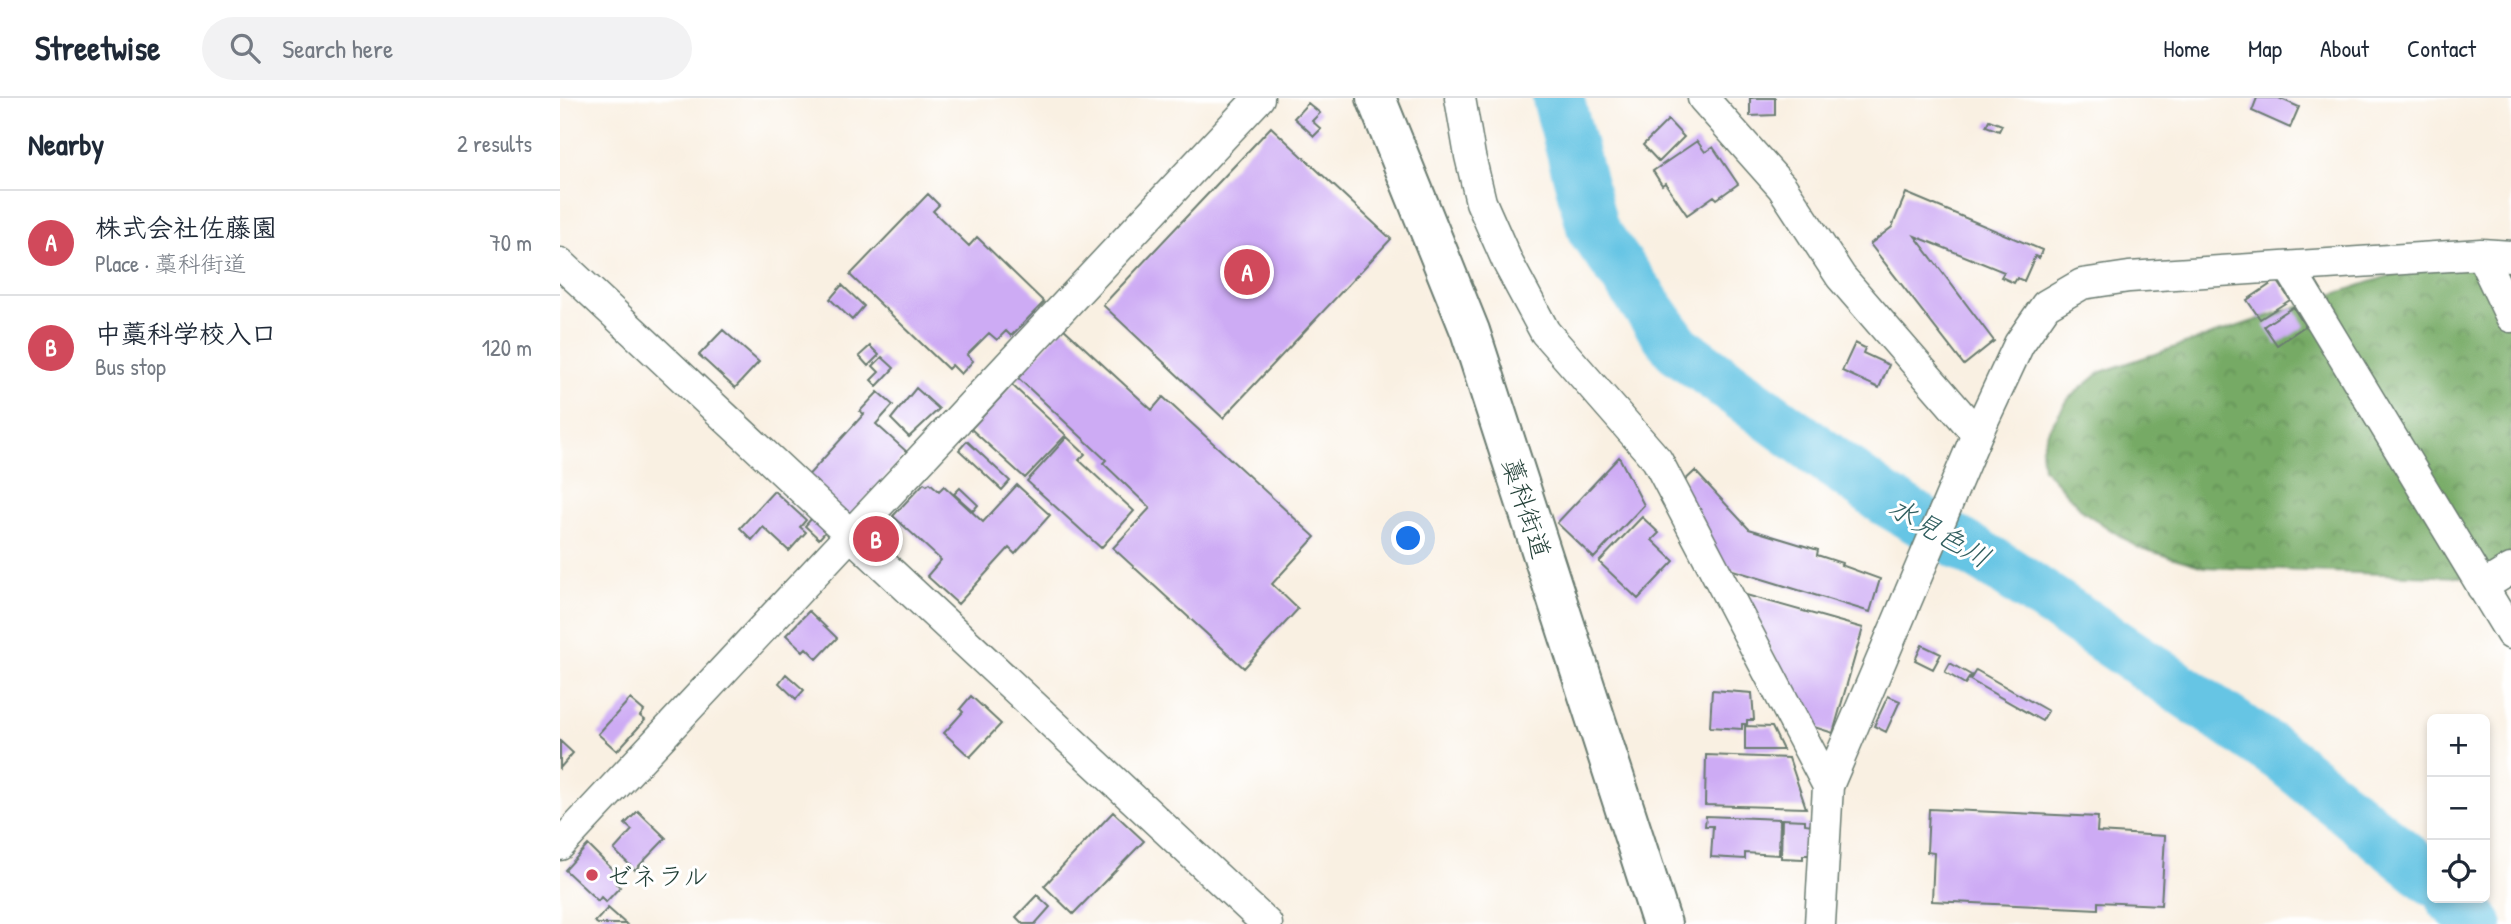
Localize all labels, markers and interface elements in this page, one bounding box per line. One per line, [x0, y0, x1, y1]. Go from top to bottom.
search box [202, 17, 692, 80]
text: Streetwise [35, 26, 160, 70]
icon: search [226, 29, 264, 67]
text: Search here [282, 31, 393, 66]
text: Home [2163, 32, 2210, 64]
text: Map [2248, 32, 2282, 64]
text: About [2320, 32, 2369, 64]
text: Contact [2407, 32, 2476, 64]
text: Nearby [28, 124, 104, 164]
text: 2 results [457, 128, 532, 159]
text: 株式会社佐藤園 [95, 210, 277, 245]
text: A [45, 227, 57, 258]
text: 70 m [489, 227, 532, 258]
pin: A [1224, 246, 1270, 298]
text: Place · 藁科街道 [95, 248, 246, 279]
text: 中藁科学校入口 [95, 316, 277, 351]
text: B [45, 332, 57, 363]
text: 120 m [482, 332, 532, 363]
text: Bus stop [95, 351, 166, 382]
street label: 藁科街道 [1494, 453, 1560, 563]
water label: 水見色川 [1882, 488, 1998, 576]
pin: B [853, 513, 899, 565]
your location [1391, 521, 1425, 555]
map controls [2427, 714, 2490, 903]
button: + [2427, 714, 2490, 777]
button: − [2427, 777, 2490, 840]
button: locate [2427, 840, 2490, 903]
place label: ゼネラル [606, 858, 709, 893]
marker: ゼネラル [584, 867, 600, 883]

